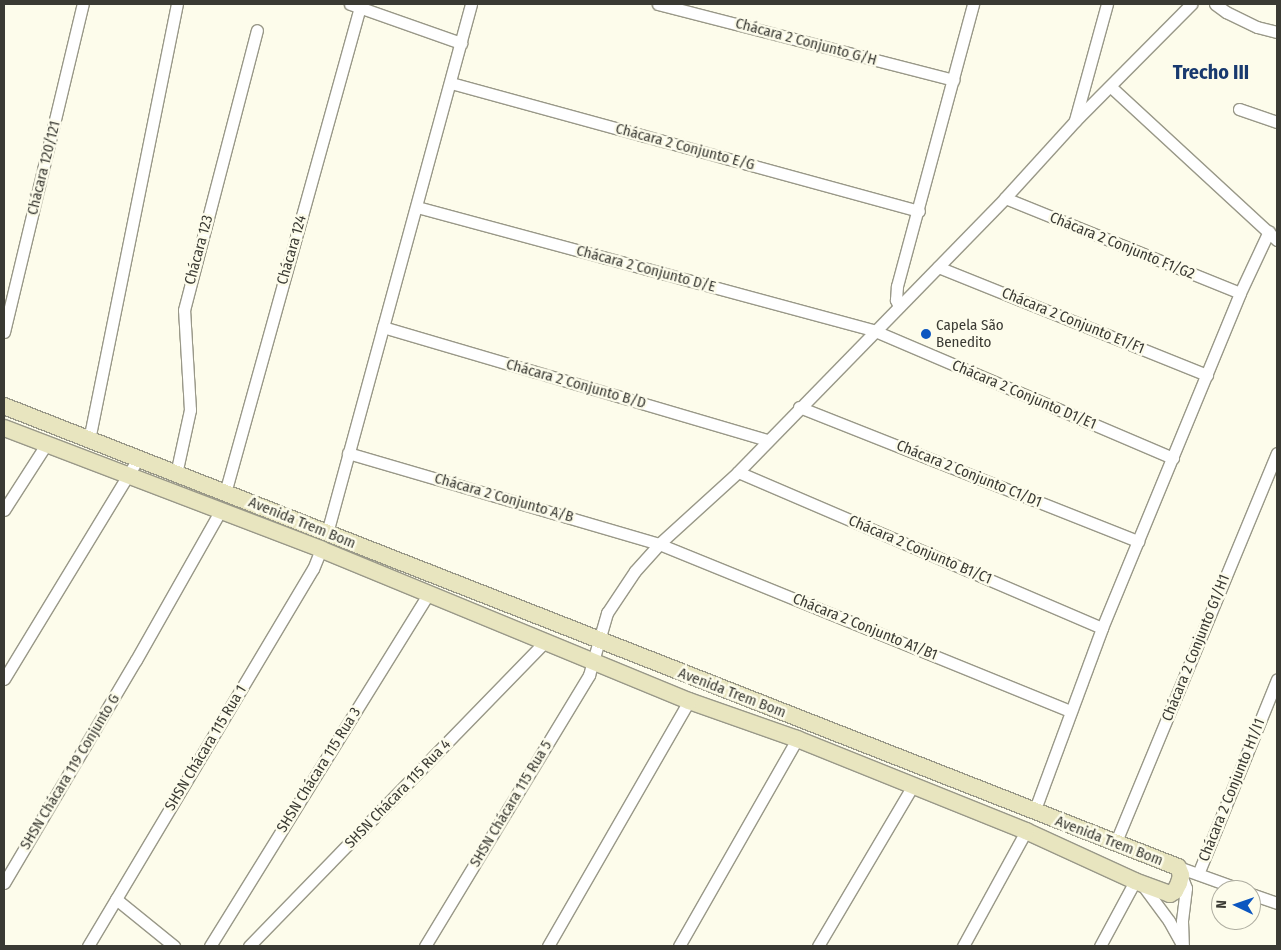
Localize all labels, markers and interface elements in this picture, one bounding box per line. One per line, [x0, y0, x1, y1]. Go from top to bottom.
street label: Chácara 2 Conjunto G/H [733, 14, 879, 70]
district label: Trecho III [1173, 60, 1249, 84]
street label: Chácara 120/121 [24, 119, 64, 217]
street label: Chácara 2 Conjunto E/G [614, 120, 756, 174]
street label: Chácara 2 Conjunto F1/G2 [1047, 209, 1197, 283]
street label: Chácara 123 [181, 213, 217, 287]
street label: Chácara 124 [274, 213, 310, 287]
street label: Chácara 2 Conjunto D/E [574, 242, 718, 296]
street label: Chácara 2 Conjunto E1/F1 [999, 284, 1147, 358]
place label: Capela São Benedito [936, 316, 1004, 351]
marker: Capela São Benedito [920, 328, 932, 340]
street label: Chácara 2 Conjunto B/D [504, 355, 648, 413]
street label: Chácara 2 Conjunto D1/E1 [949, 356, 1099, 434]
street label: Chácara 2 Conjunto C1/D1 [894, 437, 1044, 511]
street label: Chácara 2 Conjunto A/B [432, 470, 576, 526]
street label: Avenida Trem Bom [246, 493, 358, 553]
street label: Chácara 2 Conjunto B1/C1 [846, 512, 994, 588]
street label: Chácara 2 Conjunto G1/H1 [1158, 572, 1234, 724]
street label: Chácara 2 Conjunto A1/B1 [790, 590, 940, 664]
street label: Avenida Trem Bom [676, 664, 788, 722]
street label: SHSN Chácara 115 Rua 1 [161, 682, 251, 814]
street label: SHSN Chácara 119 Conjunto G [16, 691, 124, 853]
street label: SHSN Chácara 115 Rua 3 [273, 704, 365, 836]
street label: Chácara 2 Conjunto H1/I1 [1195, 716, 1269, 864]
street label: SHSN Chácara 115 Rua 4 [341, 736, 455, 852]
street label: SHSN Chácara 115 Rua 5 [466, 738, 556, 870]
street label: Avenida Trem Bom [1053, 812, 1165, 870]
north arrow [1211, 880, 1261, 930]
text: N [1213, 900, 1230, 909]

